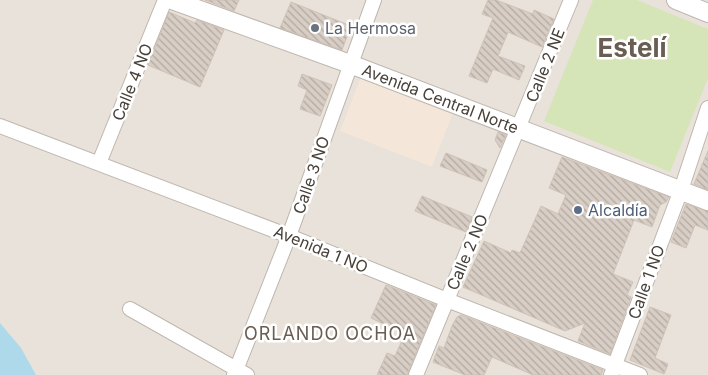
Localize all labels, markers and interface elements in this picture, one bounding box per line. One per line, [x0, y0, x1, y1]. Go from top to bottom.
place label: La Hermosa [325, 18, 416, 38]
marker: La Hermosa [309, 22, 321, 34]
street label: Calle 2 NE [521, 25, 569, 105]
district label: Estelí [597, 32, 668, 63]
street label: Calle 4 NO [107, 41, 157, 123]
street label: Avenida Central Norte [359, 60, 522, 138]
street label: Calle 3 NO [288, 133, 334, 217]
place label: Alcaldía [588, 200, 648, 220]
marker: Alcaldía [572, 204, 584, 216]
street label: Calle 2 NO [442, 211, 492, 293]
street label: Avenida 1 NO [271, 221, 371, 277]
street label: Calle 1 NO [623, 242, 669, 322]
district label: ORLANDO OCHOA [244, 323, 416, 344]

